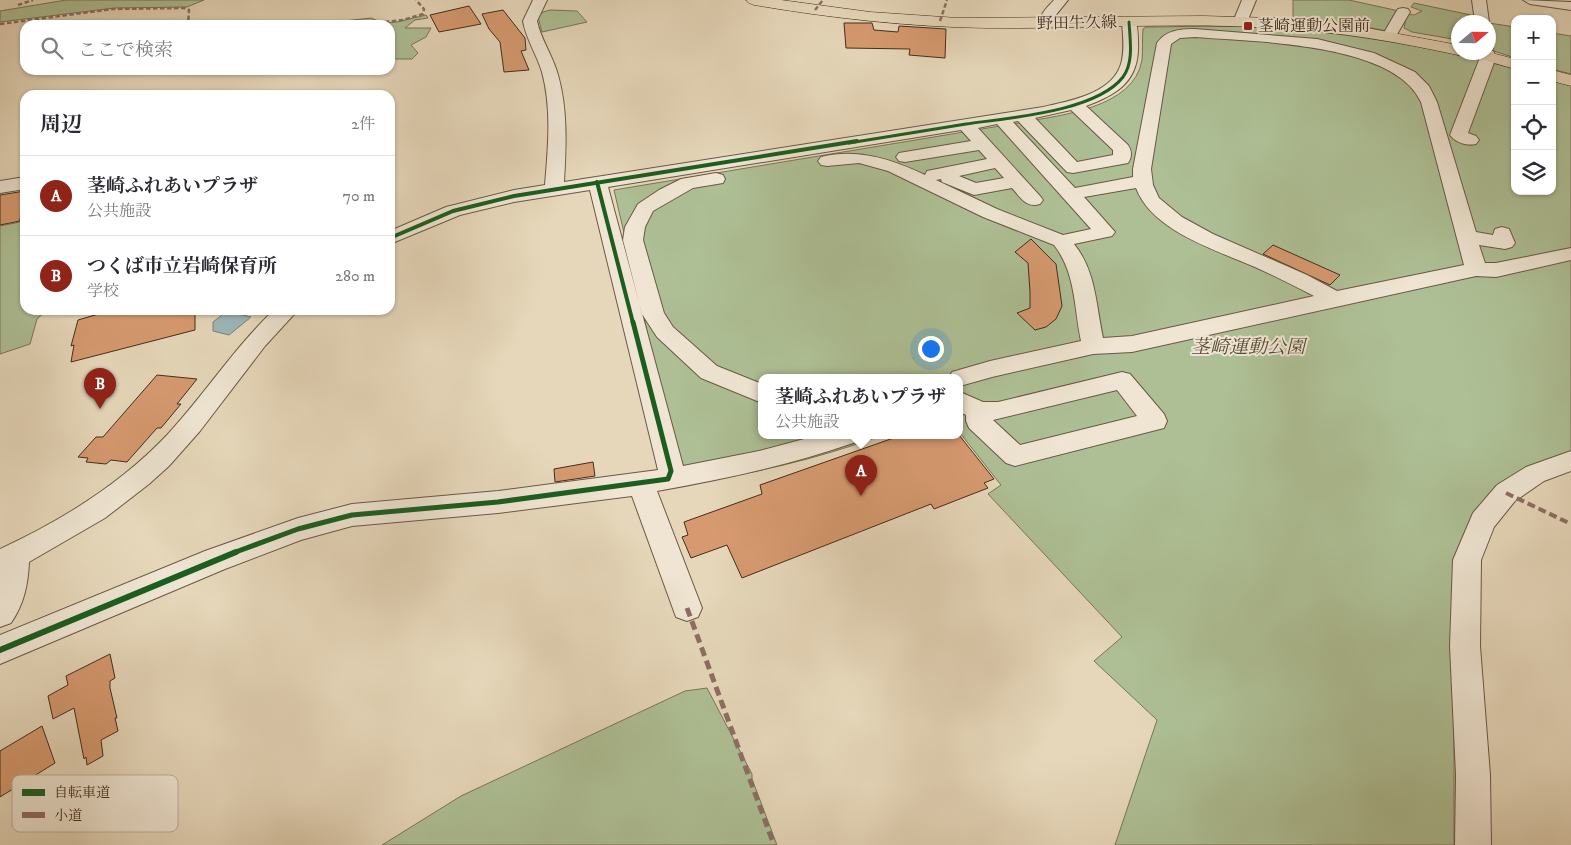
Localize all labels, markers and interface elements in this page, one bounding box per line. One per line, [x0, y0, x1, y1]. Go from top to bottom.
street label: 野田牛久線 [1037, 12, 1117, 34]
north arrow [1451, 15, 1496, 60]
map controls [1511, 15, 1556, 195]
button: + [1511, 15, 1556, 60]
place label: 茎崎運動公園前 [1258, 16, 1370, 36]
search box [20, 20, 395, 75]
marker: 茎崎運動公園前 [1242, 20, 1254, 32]
icon: search [38, 34, 66, 62]
text: ここで検索 [78, 39, 173, 62]
button: − [1511, 60, 1556, 105]
button: locate [1511, 105, 1556, 150]
text: 周辺 [40, 112, 82, 138]
text: 2件 [351, 114, 375, 134]
button: layers [1511, 150, 1556, 195]
text: 茎崎ふれあいプラザ [87, 175, 258, 198]
text: A [51, 186, 61, 206]
text: 70 m [343, 186, 375, 206]
text: 公共施設 [87, 201, 151, 221]
text: つくば市立岩崎保育所 [87, 255, 277, 278]
text: B [51, 266, 61, 286]
text: 280 m [335, 266, 375, 286]
text: 学校 [87, 281, 119, 301]
your location [918, 336, 944, 362]
park label: 茎崎運動公園 [1191, 336, 1308, 359]
pin: B [84, 368, 116, 409]
popup [758, 374, 963, 439]
text: 茎崎ふれあいプラザ [775, 386, 946, 409]
text: 公共施設 [775, 412, 839, 432]
pin: A [845, 455, 877, 496]
legend [12, 775, 178, 832]
text: 自転車道 [54, 784, 110, 802]
text: 小道 [54, 807, 82, 825]

